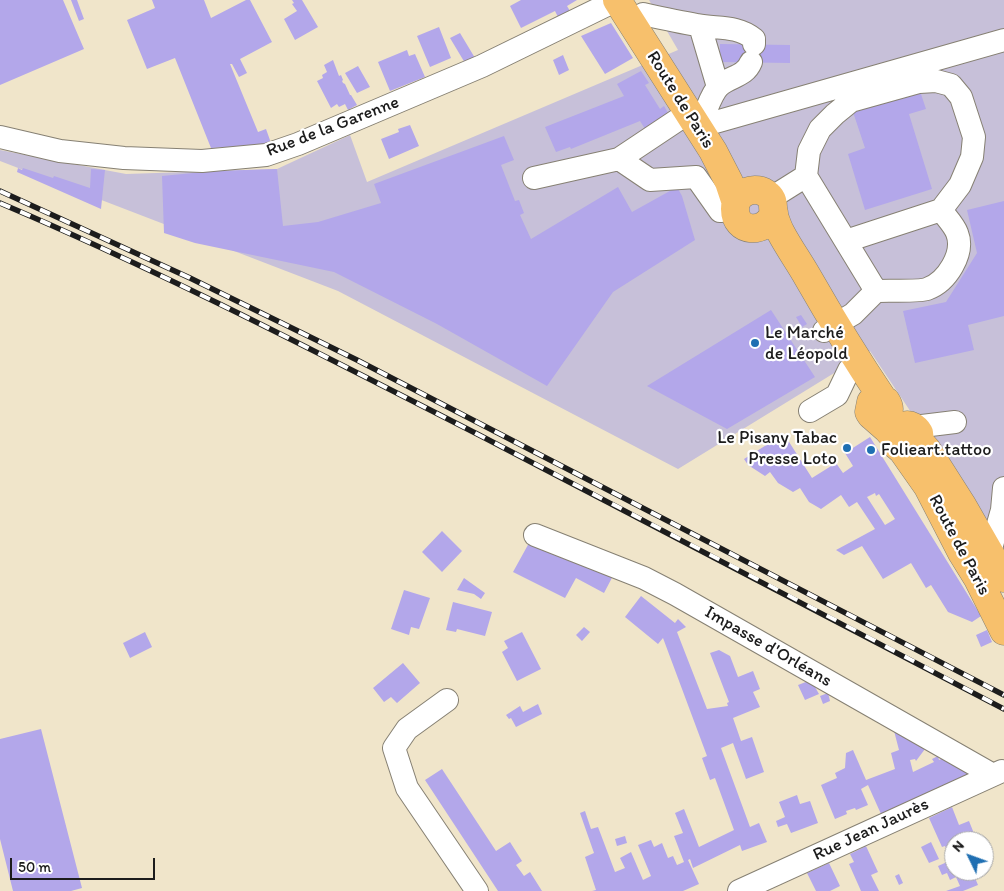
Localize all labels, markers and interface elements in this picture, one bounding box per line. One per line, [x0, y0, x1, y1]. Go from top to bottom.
street label: Route de Paris [642, 47, 718, 153]
street label: Rue de la Garenne [264, 92, 402, 162]
place label: Le Marché de Léopold [765, 322, 848, 364]
marker: Le Marché de Léopold [749, 337, 761, 349]
place label: Le Pisany Tabac Presse Loto [717, 427, 837, 469]
place label: Folieart.tattoo [881, 439, 991, 461]
marker: Le Pisany Tabac Presse Loto [841, 442, 853, 454]
marker: Folieart.tattoo [865, 444, 877, 456]
street label: Route de Paris [923, 491, 995, 599]
street label: Impasse d'Orléans [701, 602, 835, 692]
street label: Rue Jean Jaurès [810, 794, 932, 866]
north arrow [944, 831, 994, 881]
text: N [949, 837, 968, 856]
scale bar [12, 848, 158, 880]
text: 50 m [18, 858, 51, 876]

